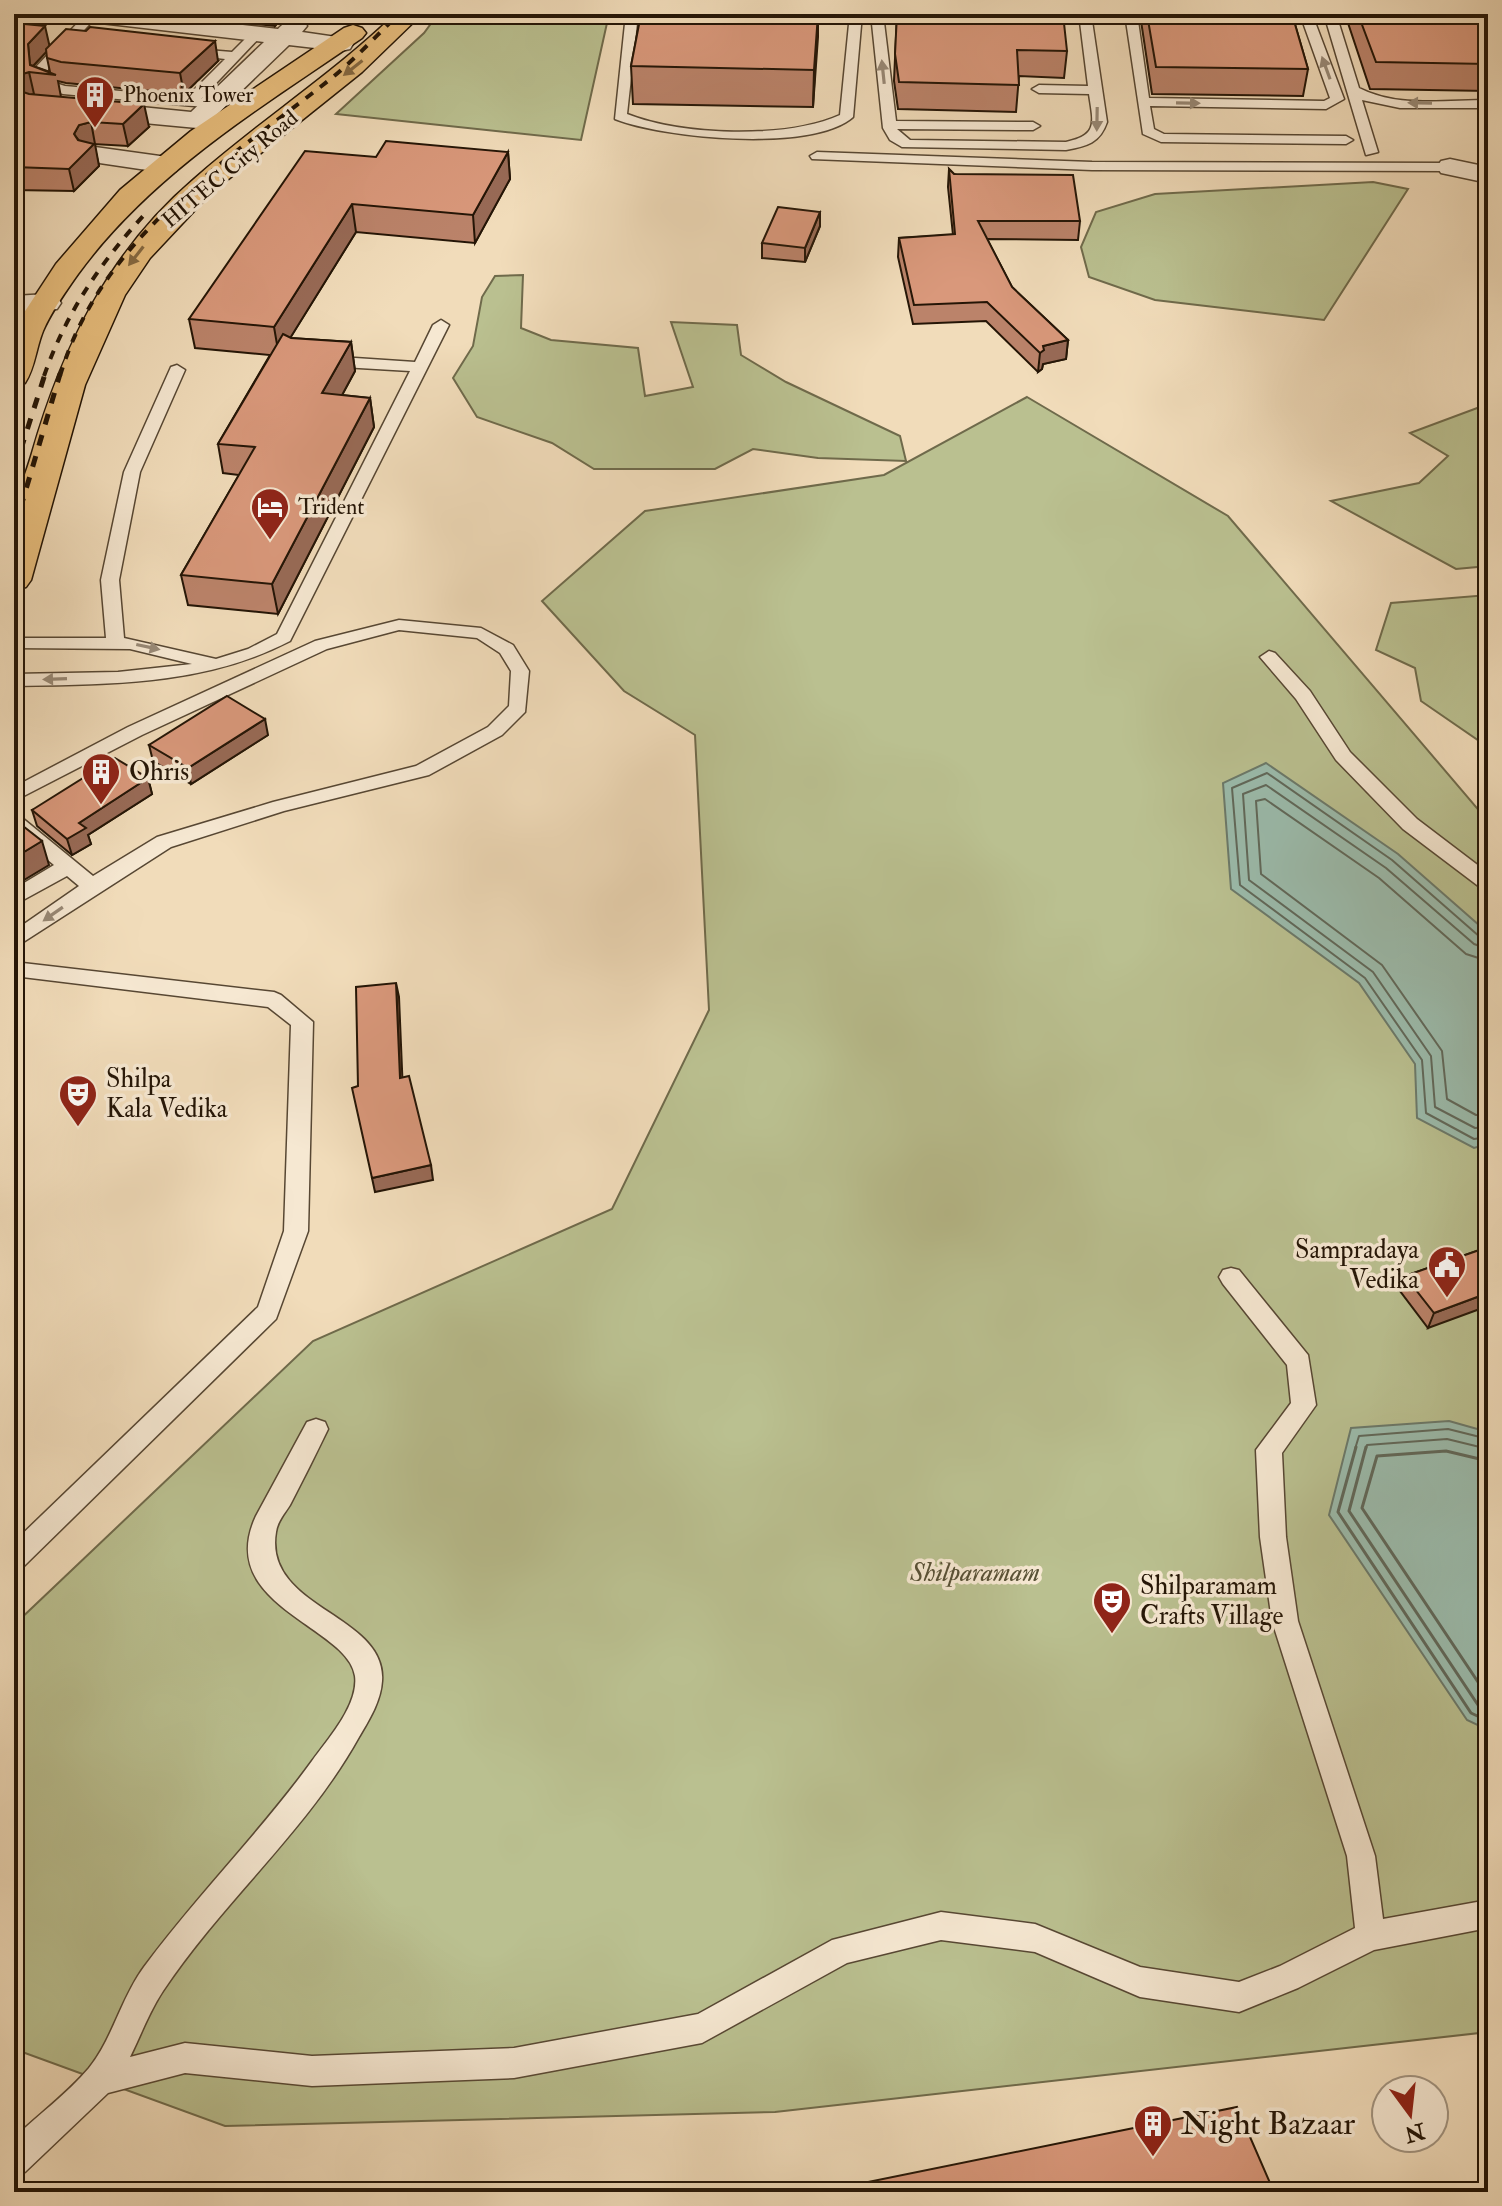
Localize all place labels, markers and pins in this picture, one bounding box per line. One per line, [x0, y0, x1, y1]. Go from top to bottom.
building icon: Phoenix Tower [74, 74, 116, 129]
place label: Phoenix Tower [123, 81, 254, 109]
hotel icon: Trident [249, 486, 291, 541]
place label: Trident [298, 493, 364, 521]
building icon: Ohris [80, 751, 122, 806]
place label: Ohris [129, 756, 189, 788]
place label: Shilpa Kala Vedika [106, 1063, 228, 1125]
theatre icon: Shilpa Kala Vedika [57, 1073, 99, 1128]
place label: Sampradaya Vedika [1295, 1234, 1419, 1296]
public building icon: Sampradaya Vedika [1426, 1244, 1468, 1299]
place label: Shilparamam Crafts Village [1140, 1570, 1283, 1632]
theatre icon: Shilparamam Crafts Village [1091, 1580, 1133, 1635]
building icon: Night Bazaar [1132, 2103, 1174, 2158]
place label: Night Bazaar [1181, 2104, 1355, 2144]

